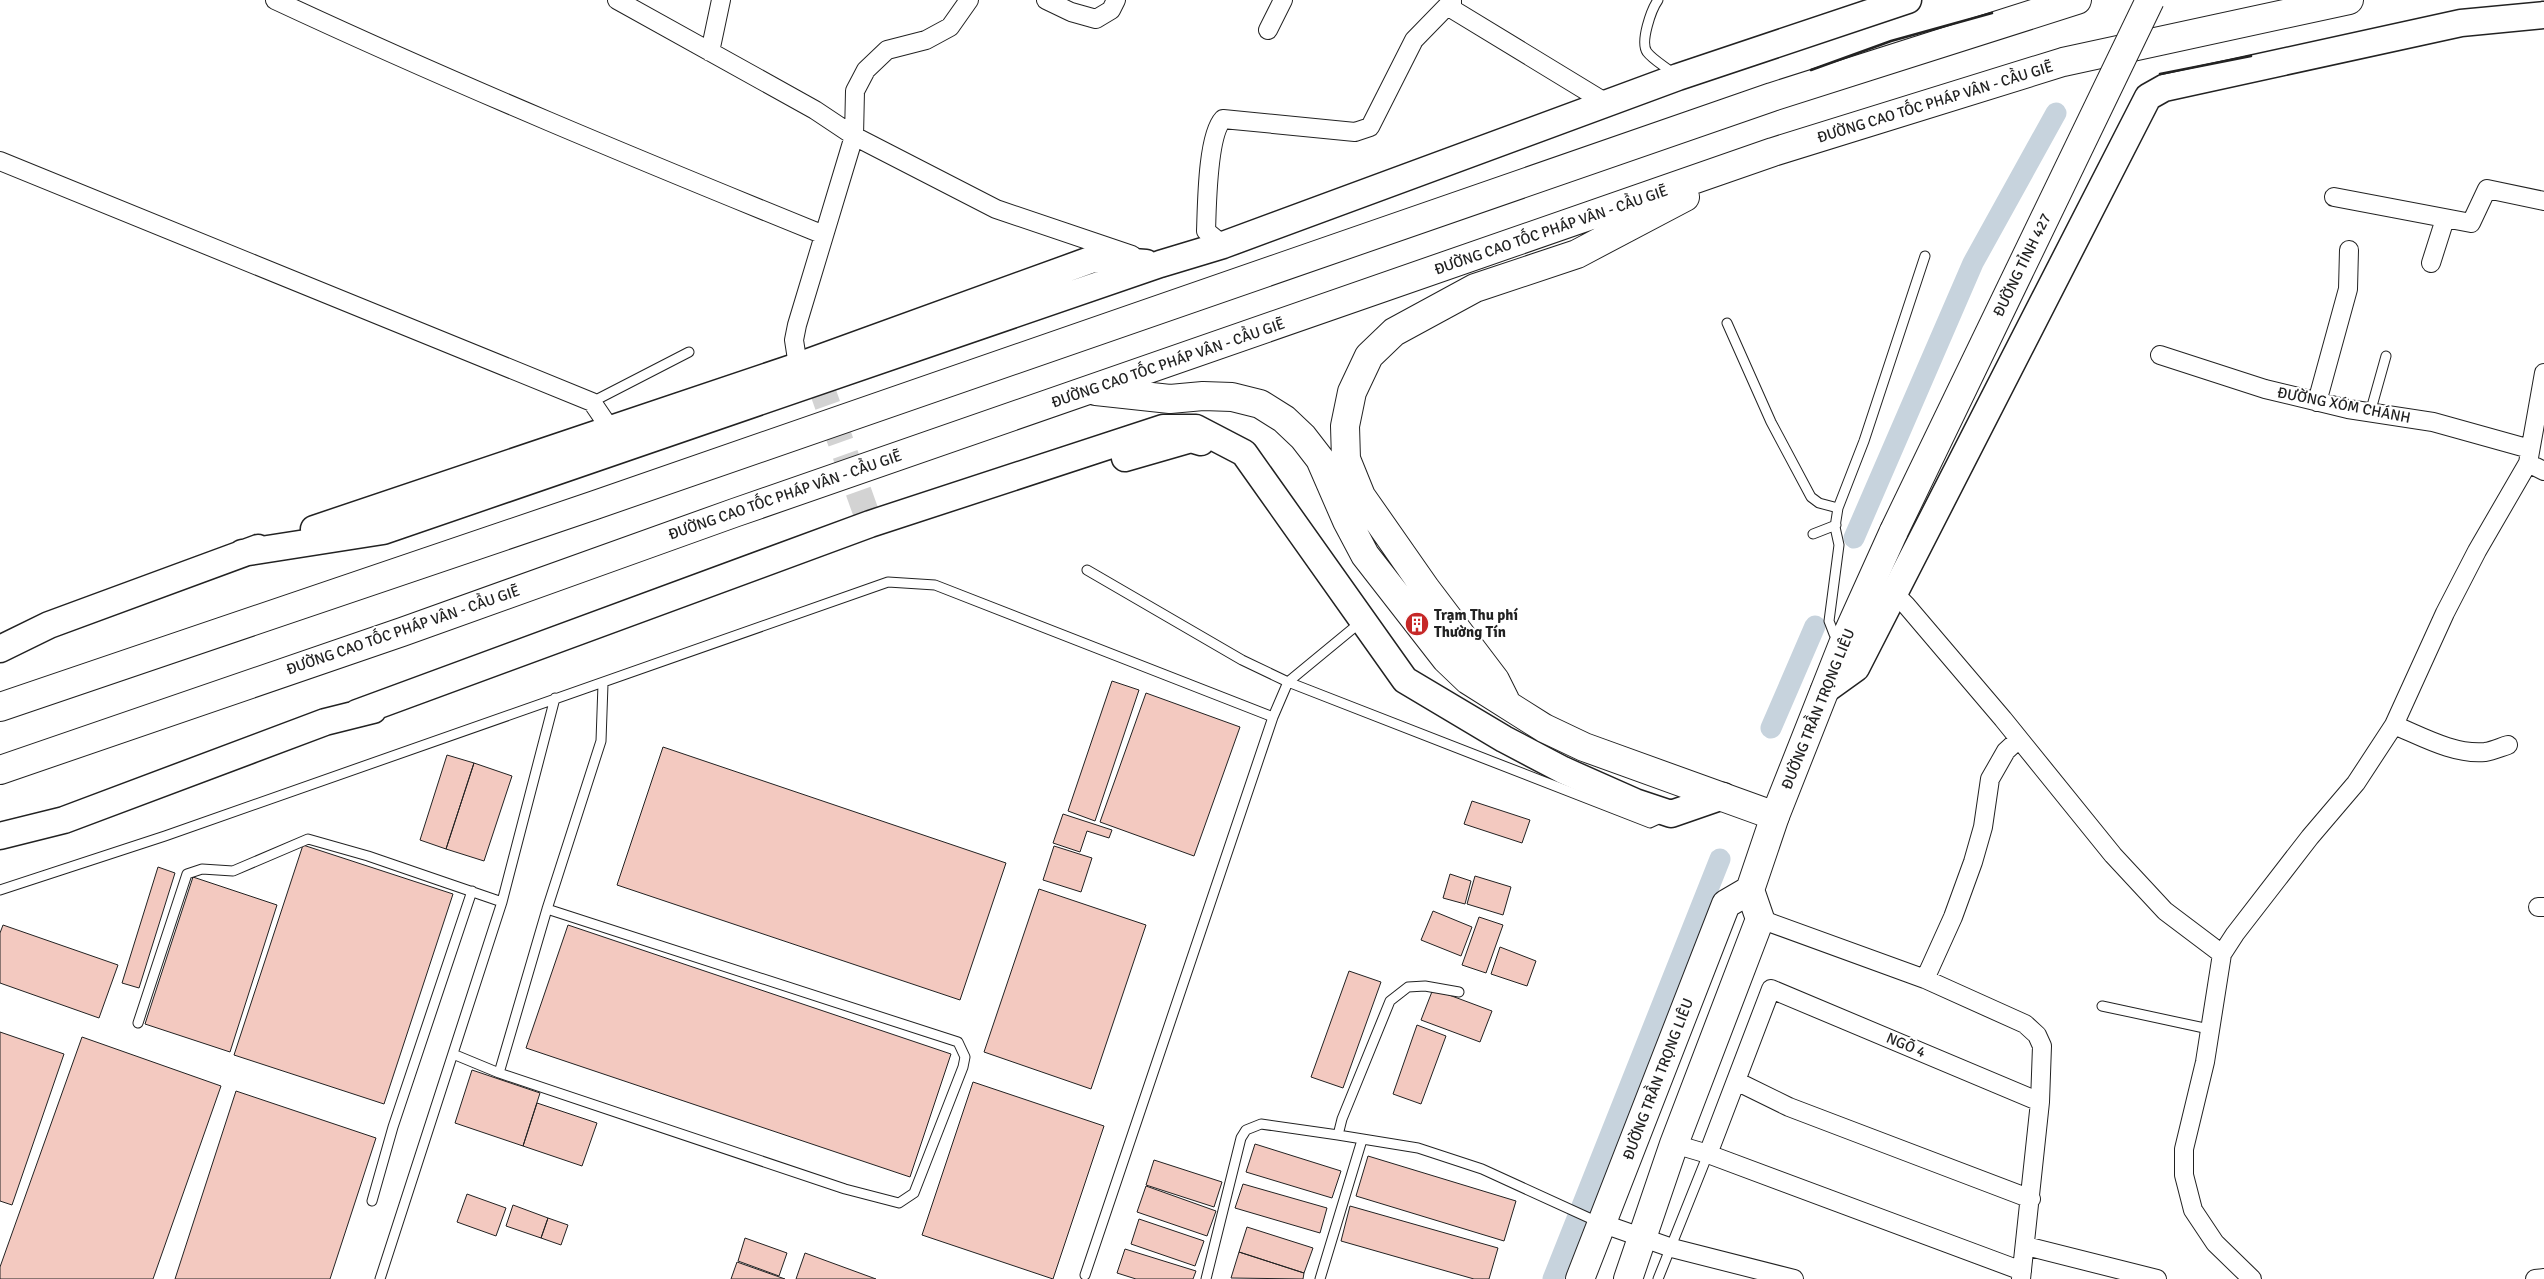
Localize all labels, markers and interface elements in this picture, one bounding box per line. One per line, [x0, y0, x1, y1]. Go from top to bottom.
street label: ĐƯỜNG CAO TỐC PHÁP VÂN - CẦU GIẼ [1814, 55, 2055, 147]
street label: ĐƯỜNG CAO TỐC PHÁP VÂN - CẦU GIẼ [1431, 179, 1670, 279]
street label: ĐƯỜNG TỈNH 427 [1988, 210, 2055, 320]
street label: ĐƯỜNG CAO TỐC PHÁP VÂN - CẦU GIẼ [1048, 312, 1287, 412]
street label: ĐƯỜNG XÓM CHÁNH [2276, 382, 2412, 427]
street label: ĐƯỜNG CAO TỐC PHÁP VÂN - CẦU GIẼ [665, 444, 904, 544]
street label: ĐƯỜNG CAO TỐC PHÁP VÂN - CẦU GIẼ [283, 579, 522, 679]
place label: Trạm Thu phí Thường Tín [1434, 606, 1518, 641]
building icon: Trạm Thu phí Thường Tín [1404, 611, 1430, 637]
street label: ĐƯỜNG TRẦN TRỌNG LIÊU [1775, 625, 1859, 792]
street label: ĐƯỜNG TRẦN TRỌNG LIÊU [1616, 995, 1697, 1162]
street label: NGÕ 4 [1884, 1028, 1929, 1061]

